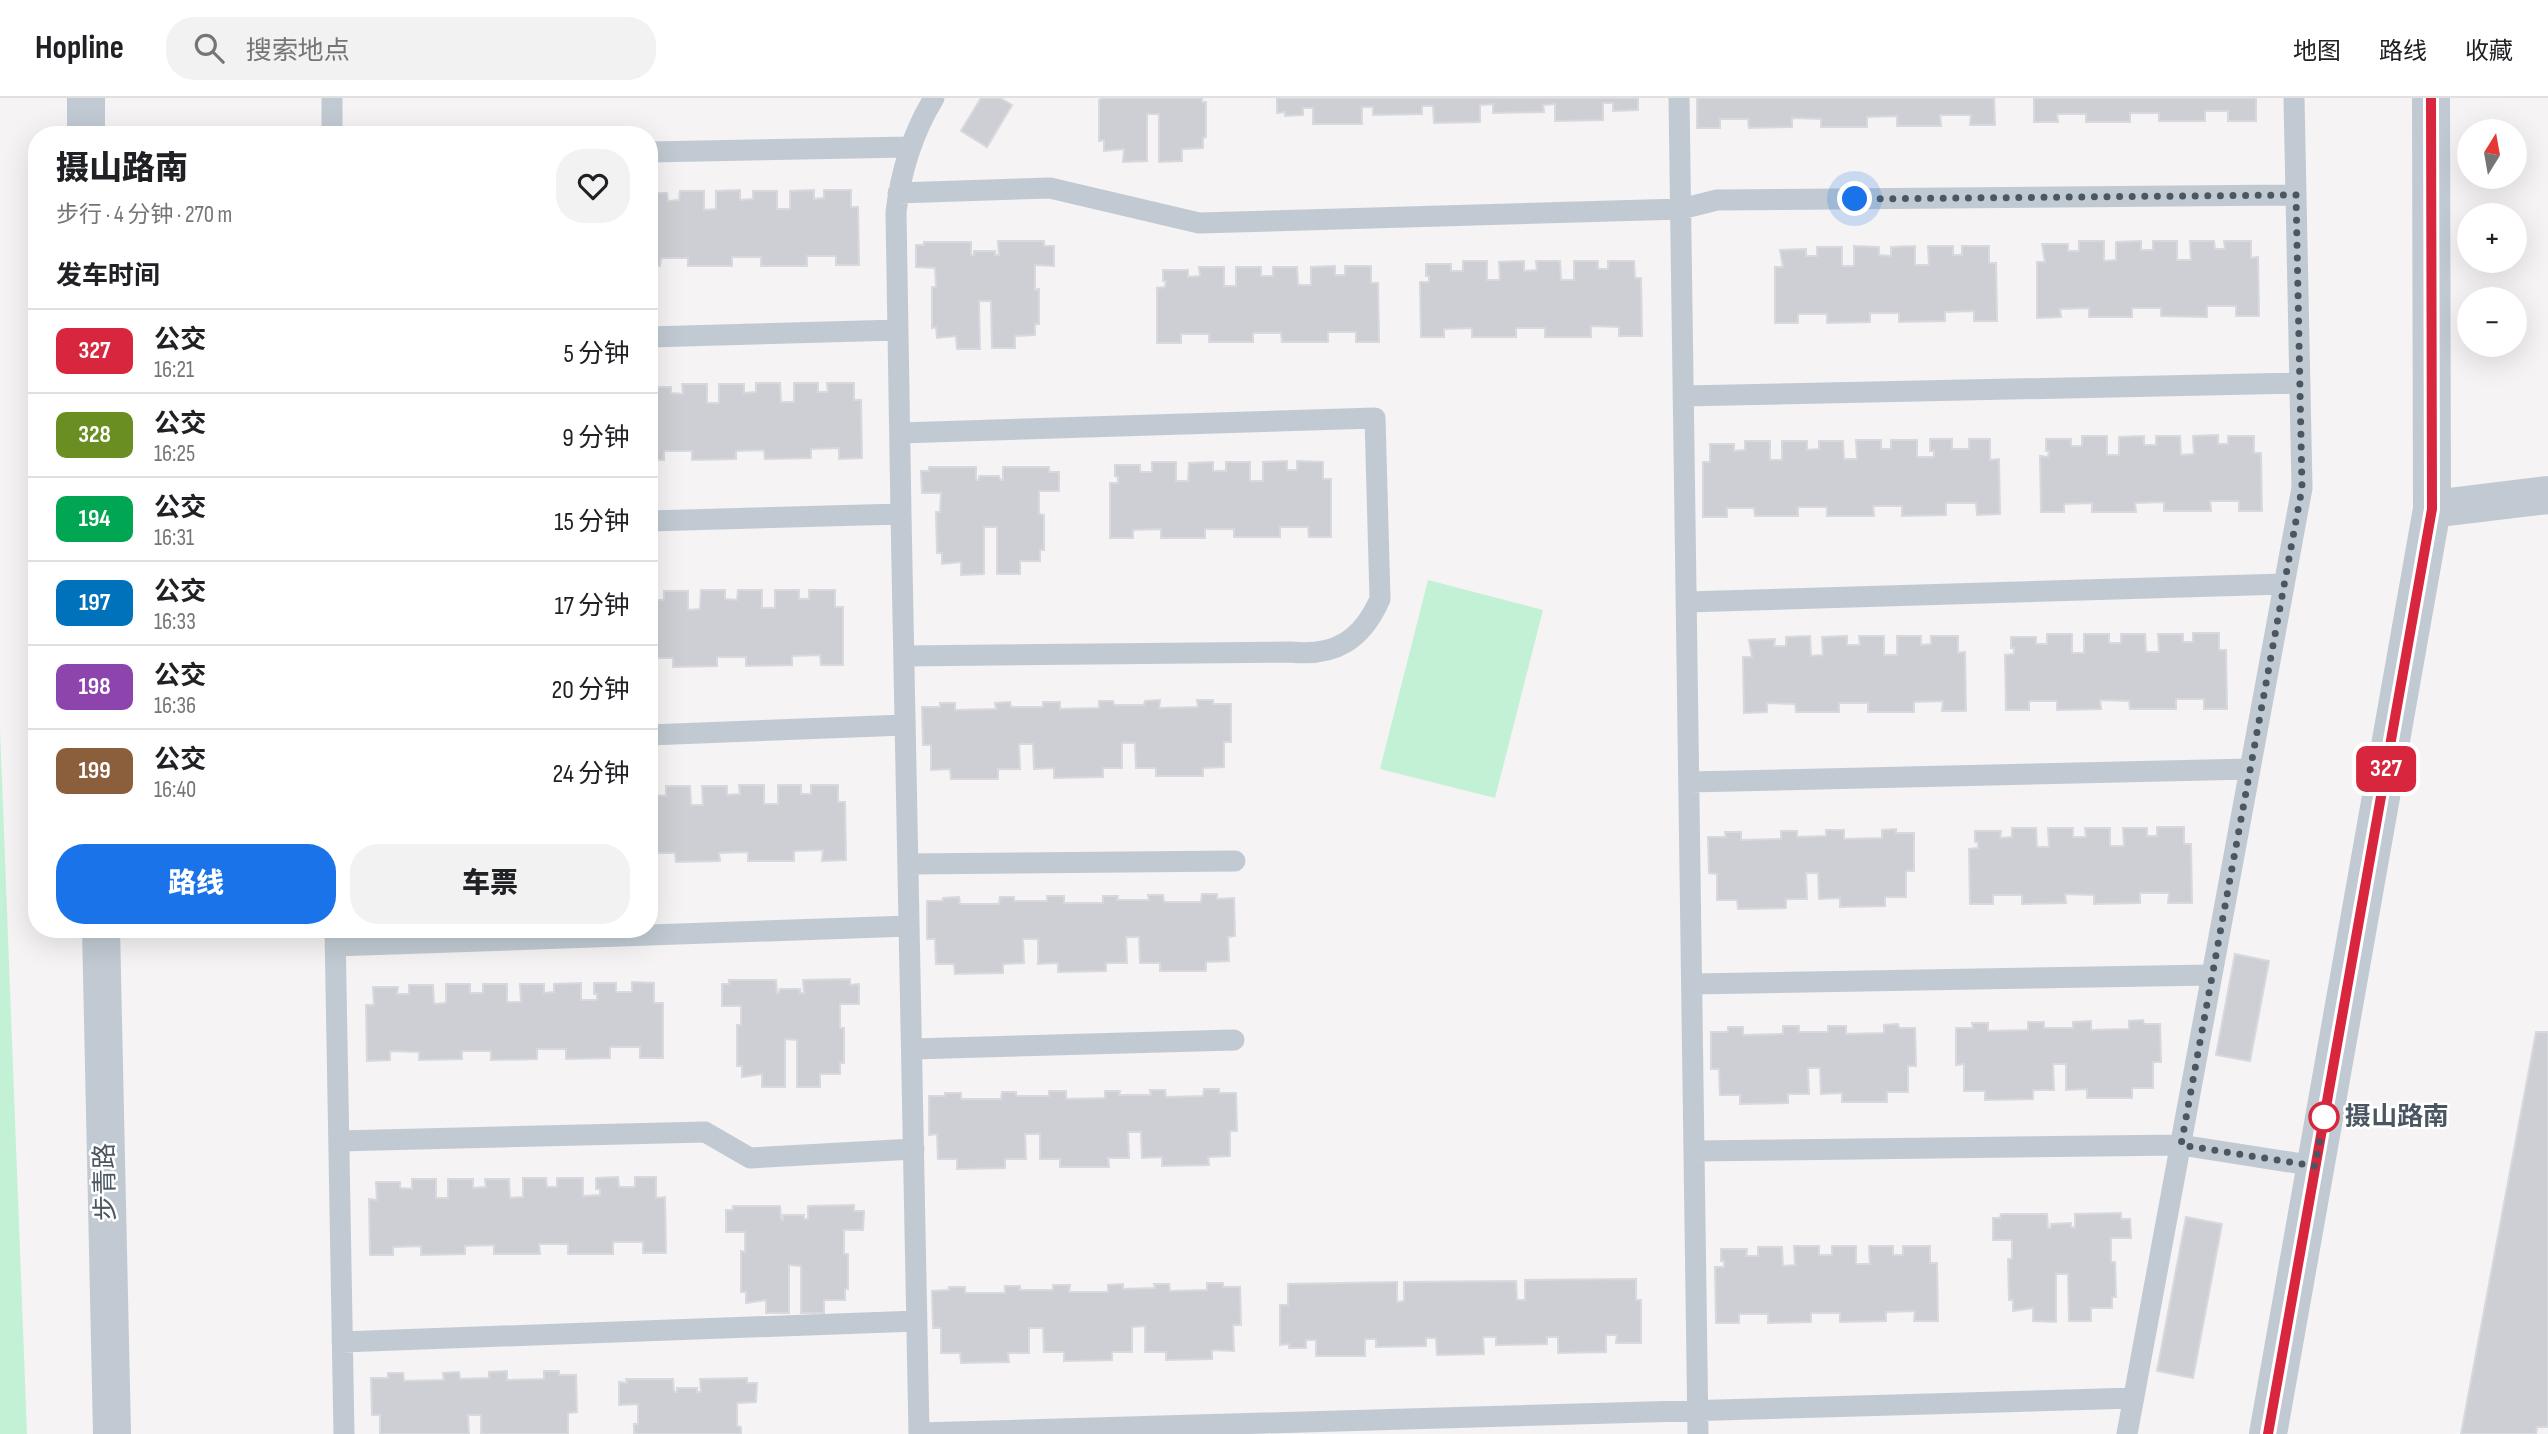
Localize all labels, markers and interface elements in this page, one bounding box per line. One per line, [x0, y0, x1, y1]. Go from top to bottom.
search box [166, 17, 656, 80]
text: Hopline [35, 28, 124, 68]
icon: search [190, 29, 228, 67]
text: 搜索地点 [246, 36, 350, 67]
text: 地图 [2293, 37, 2341, 66]
text: 路线 [2379, 37, 2427, 66]
text: 收藏 [2465, 37, 2513, 66]
north arrow [2457, 119, 2527, 189]
map controls [2457, 119, 2527, 357]
text: 摄山路南 [56, 149, 188, 189]
button: heart [556, 149, 630, 223]
your location [1837, 181, 1872, 216]
text: 步行 · 4 分钟 · 270 m [56, 201, 232, 229]
button: + [2457, 203, 2527, 273]
text: 发车时间 [56, 261, 160, 292]
button: − [2457, 287, 2527, 357]
text: 公交 [154, 325, 206, 356]
text: 327 [79, 336, 110, 365]
text: 5 分钟 [563, 339, 630, 370]
text: 16:21 [154, 356, 194, 384]
text: 公交 [154, 409, 206, 440]
text: 328 [78, 420, 111, 449]
text: 9 分钟 [562, 423, 630, 454]
text: 16:25 [154, 440, 195, 468]
text: 公交 [154, 493, 206, 524]
text: 194 [79, 504, 110, 533]
text: 15 分钟 [554, 507, 630, 538]
text: 16:31 [154, 524, 194, 552]
text: 公交 [154, 577, 206, 608]
text: 197 [79, 588, 110, 617]
text: 17 分钟 [554, 591, 630, 622]
text: 16:33 [154, 608, 196, 636]
text: 公交 [154, 661, 206, 692]
text: 198 [78, 672, 111, 701]
text: 20 分钟 [552, 675, 630, 706]
text: 16:36 [154, 692, 196, 720]
text: 公交 [154, 745, 206, 776]
line badge: 327 [2346, 746, 2426, 792]
text: 327 [2370, 754, 2402, 783]
text: 199 [78, 756, 111, 785]
text: 24 分钟 [552, 759, 630, 790]
text: 16:40 [154, 776, 196, 804]
button: 路线 [56, 844, 336, 924]
button: 车票 [350, 844, 630, 924]
marker: 摄山路南 [2309, 1102, 2339, 1132]
place label: 摄山路南 [2345, 1102, 2449, 1133]
street label: 步青路 [90, 1143, 122, 1221]

